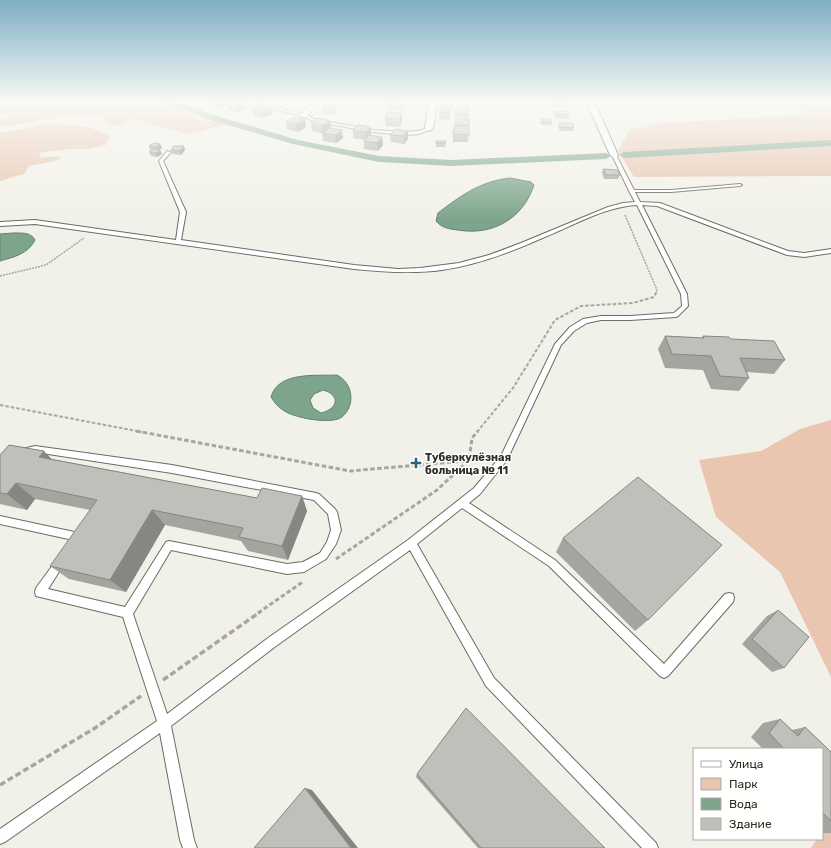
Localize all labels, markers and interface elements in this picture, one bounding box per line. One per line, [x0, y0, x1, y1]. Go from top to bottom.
place label: Туберкулёзная больница № 11 [425, 451, 511, 477]
marker: Туберкулёзная больница № 11 [410, 457, 422, 469]
legend [693, 748, 823, 840]
text: Улица [729, 757, 763, 771]
text: Парк [729, 777, 758, 791]
text: Вода [729, 797, 758, 811]
text: Здание [729, 817, 772, 831]

